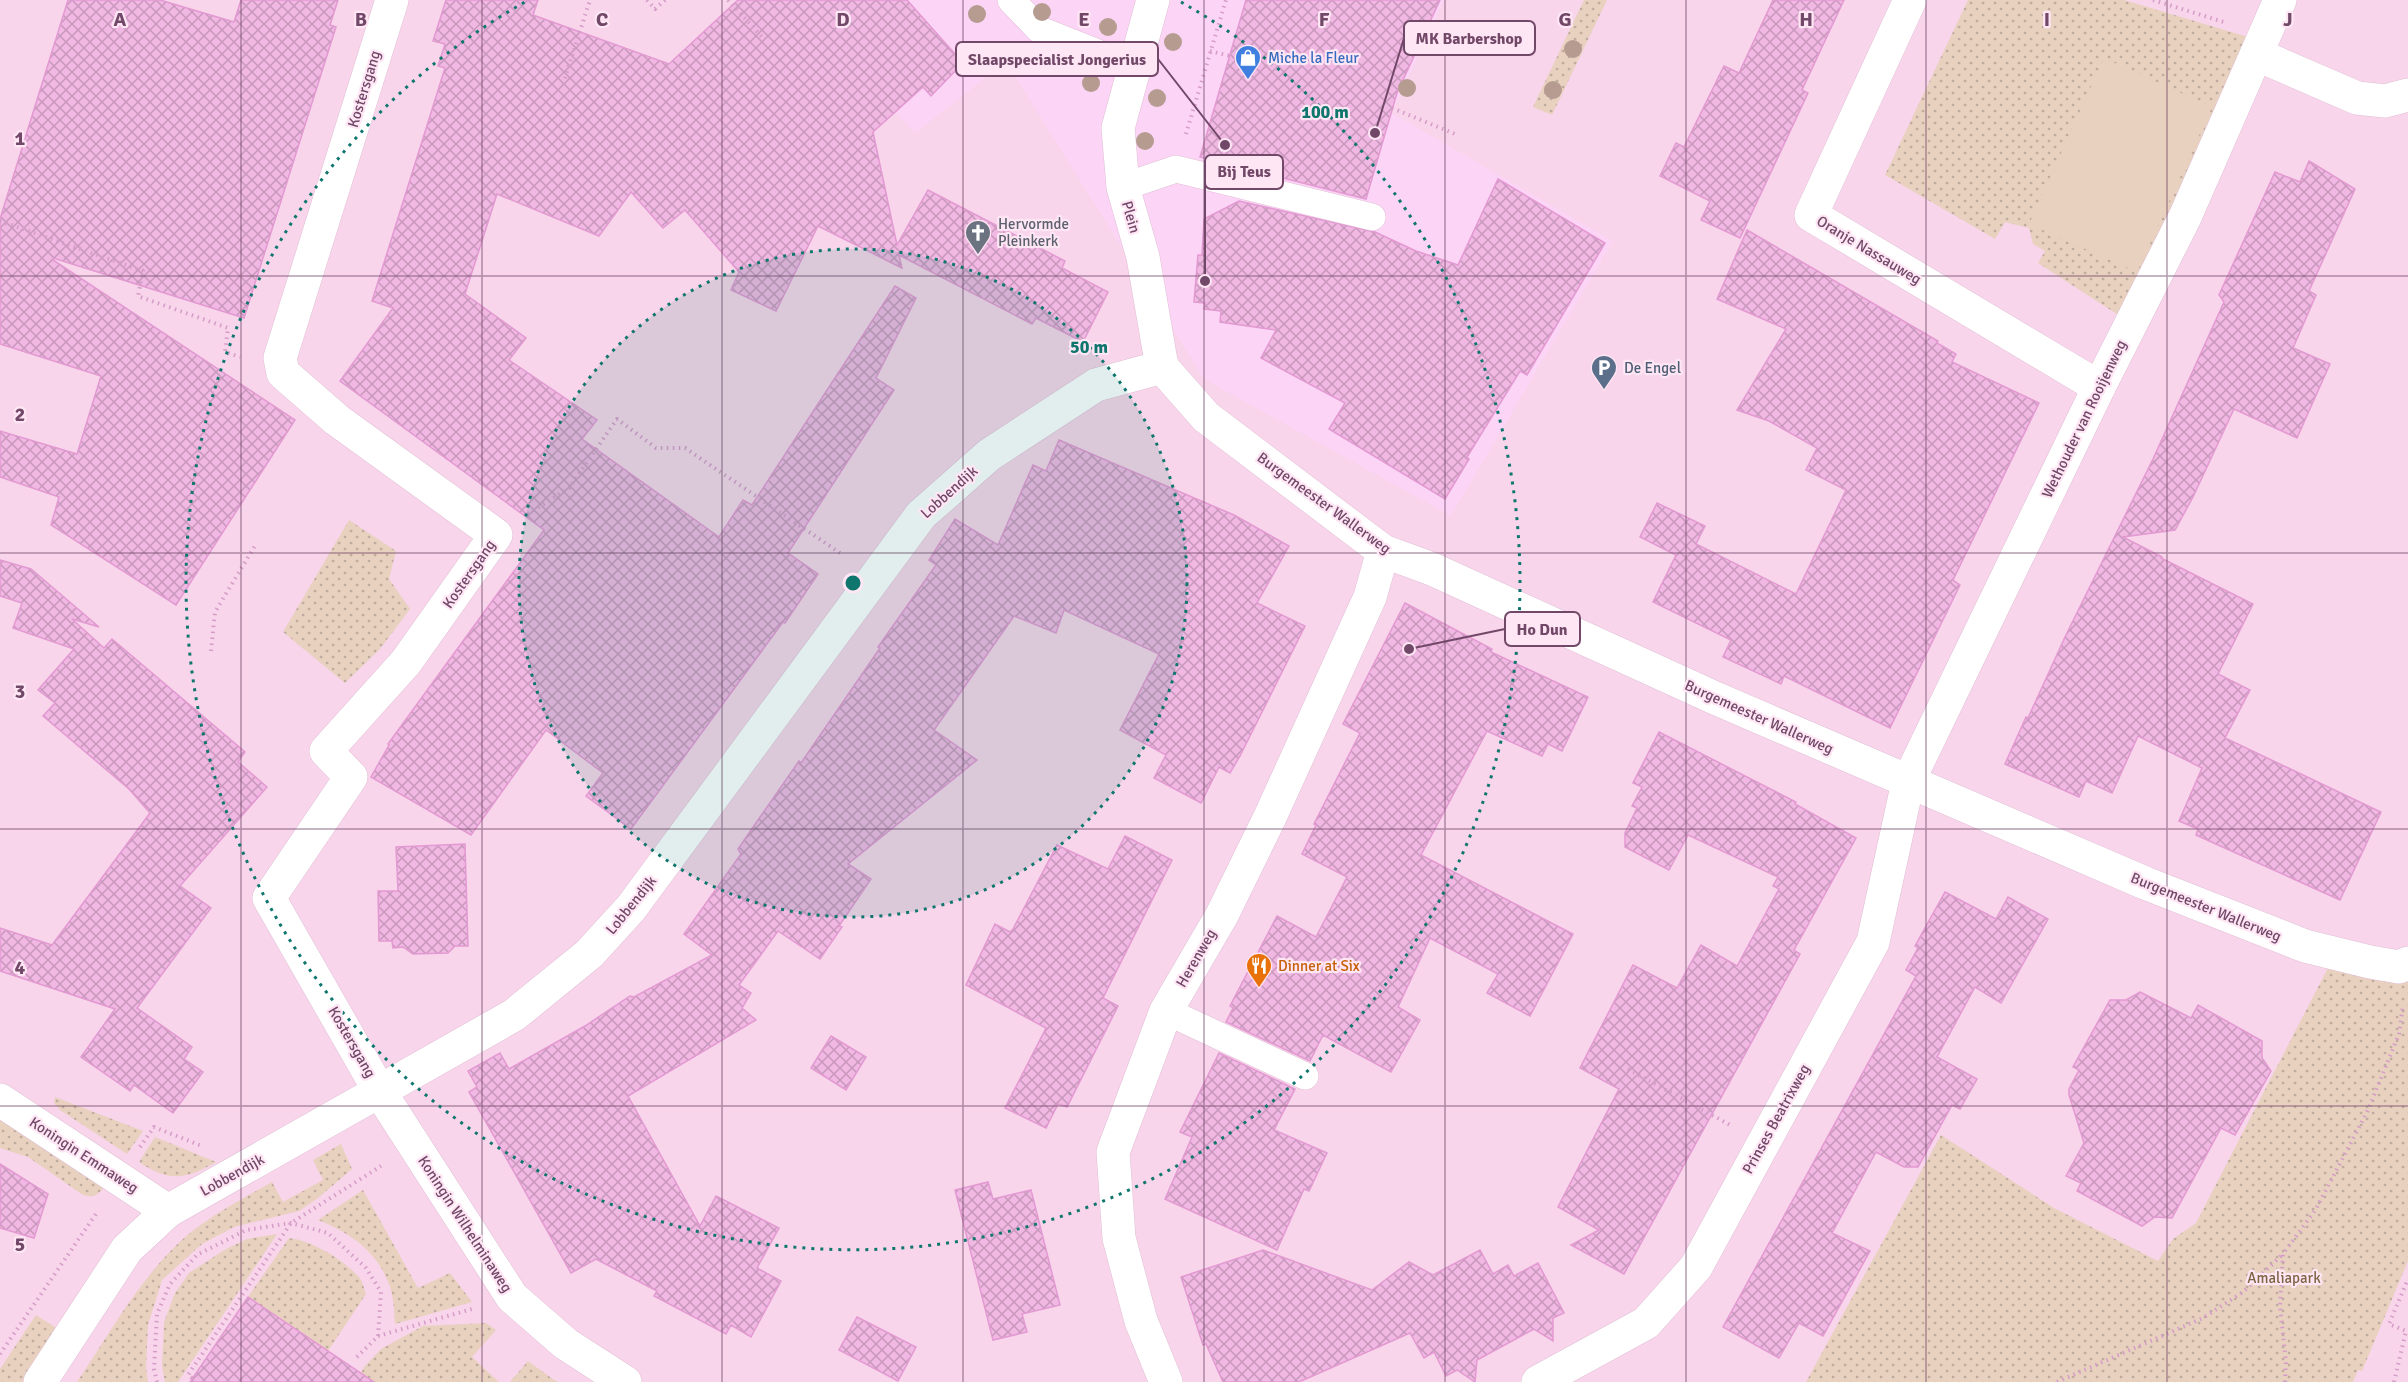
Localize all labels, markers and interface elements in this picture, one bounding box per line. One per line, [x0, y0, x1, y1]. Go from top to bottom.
text: A [114, 7, 127, 32]
text: B [355, 7, 367, 32]
text: C [596, 7, 608, 32]
text: D [836, 7, 850, 32]
text: E [1078, 7, 1090, 32]
text: F [1319, 7, 1330, 32]
text: G [1558, 7, 1572, 32]
text: H [1799, 7, 1813, 32]
text: I [2044, 7, 2050, 32]
text: J [2283, 7, 2293, 32]
callout: MK Barbershop [1404, 21, 1535, 55]
text: MK Barbershop [1416, 29, 1523, 49]
callout: Slaapspecialist Jongerius [956, 42, 1158, 76]
shop icon: Miche la Fleur [1233, 43, 1263, 81]
street label: Kostersgang [344, 48, 384, 130]
place label: Miche la Fleur [1268, 49, 1359, 67]
text: Slaapspecialist Jongerius [968, 50, 1146, 70]
text: 100 m [1301, 101, 1349, 123]
text: 1 [15, 126, 26, 151]
callout: Bij Teus [1205, 155, 1283, 189]
text: Bij Teus [1217, 162, 1271, 182]
street label: Plein [1118, 199, 1144, 235]
street label: Oranje Nassauweg [1813, 212, 1925, 288]
place label: Hervormde Pleinkerk [998, 215, 1069, 250]
church icon: Hervormde Pleinkerk [963, 218, 993, 256]
text: 50 m [1070, 336, 1108, 358]
street label: Wethouder van Rooijenweg [2038, 337, 2130, 501]
parking icon: De Engel [1589, 353, 1619, 391]
place label: De Engel [1624, 359, 1681, 377]
text: 2 [15, 402, 25, 427]
street label: Burgemeester Wallerweg [1254, 448, 1394, 558]
street label: Lobbendijk [917, 461, 982, 522]
street label: Kostersgang [439, 536, 499, 612]
centre of rings [843, 573, 863, 593]
callout: Ho Dun [1505, 612, 1580, 646]
text: Ho Dun [1516, 620, 1568, 640]
street label: Burgemeester Wallerweg [1682, 676, 1836, 758]
text: 3 [15, 679, 25, 704]
street label: Burgemeester Wallerweg [2128, 869, 2284, 945]
street label: Lobbendijk [602, 872, 660, 938]
street label: Herenweg [1172, 926, 1220, 990]
restaurant icon: Dinner at Six [1244, 951, 1274, 989]
text: 4 [15, 955, 26, 980]
place label: Dinner at Six [1278, 957, 1360, 975]
street label: Kostersgang [324, 1003, 380, 1081]
street label: Prinses Beatrixweg [1738, 1061, 1814, 1177]
street label: Koningin Emmaweg [26, 1113, 142, 1197]
street label: Lobbendijk [197, 1150, 268, 1200]
street label: Koningin Wilhelminaweg [414, 1152, 516, 1296]
text: 5 [15, 1232, 25, 1257]
park label: Amaliapark [2247, 1269, 2321, 1287]

